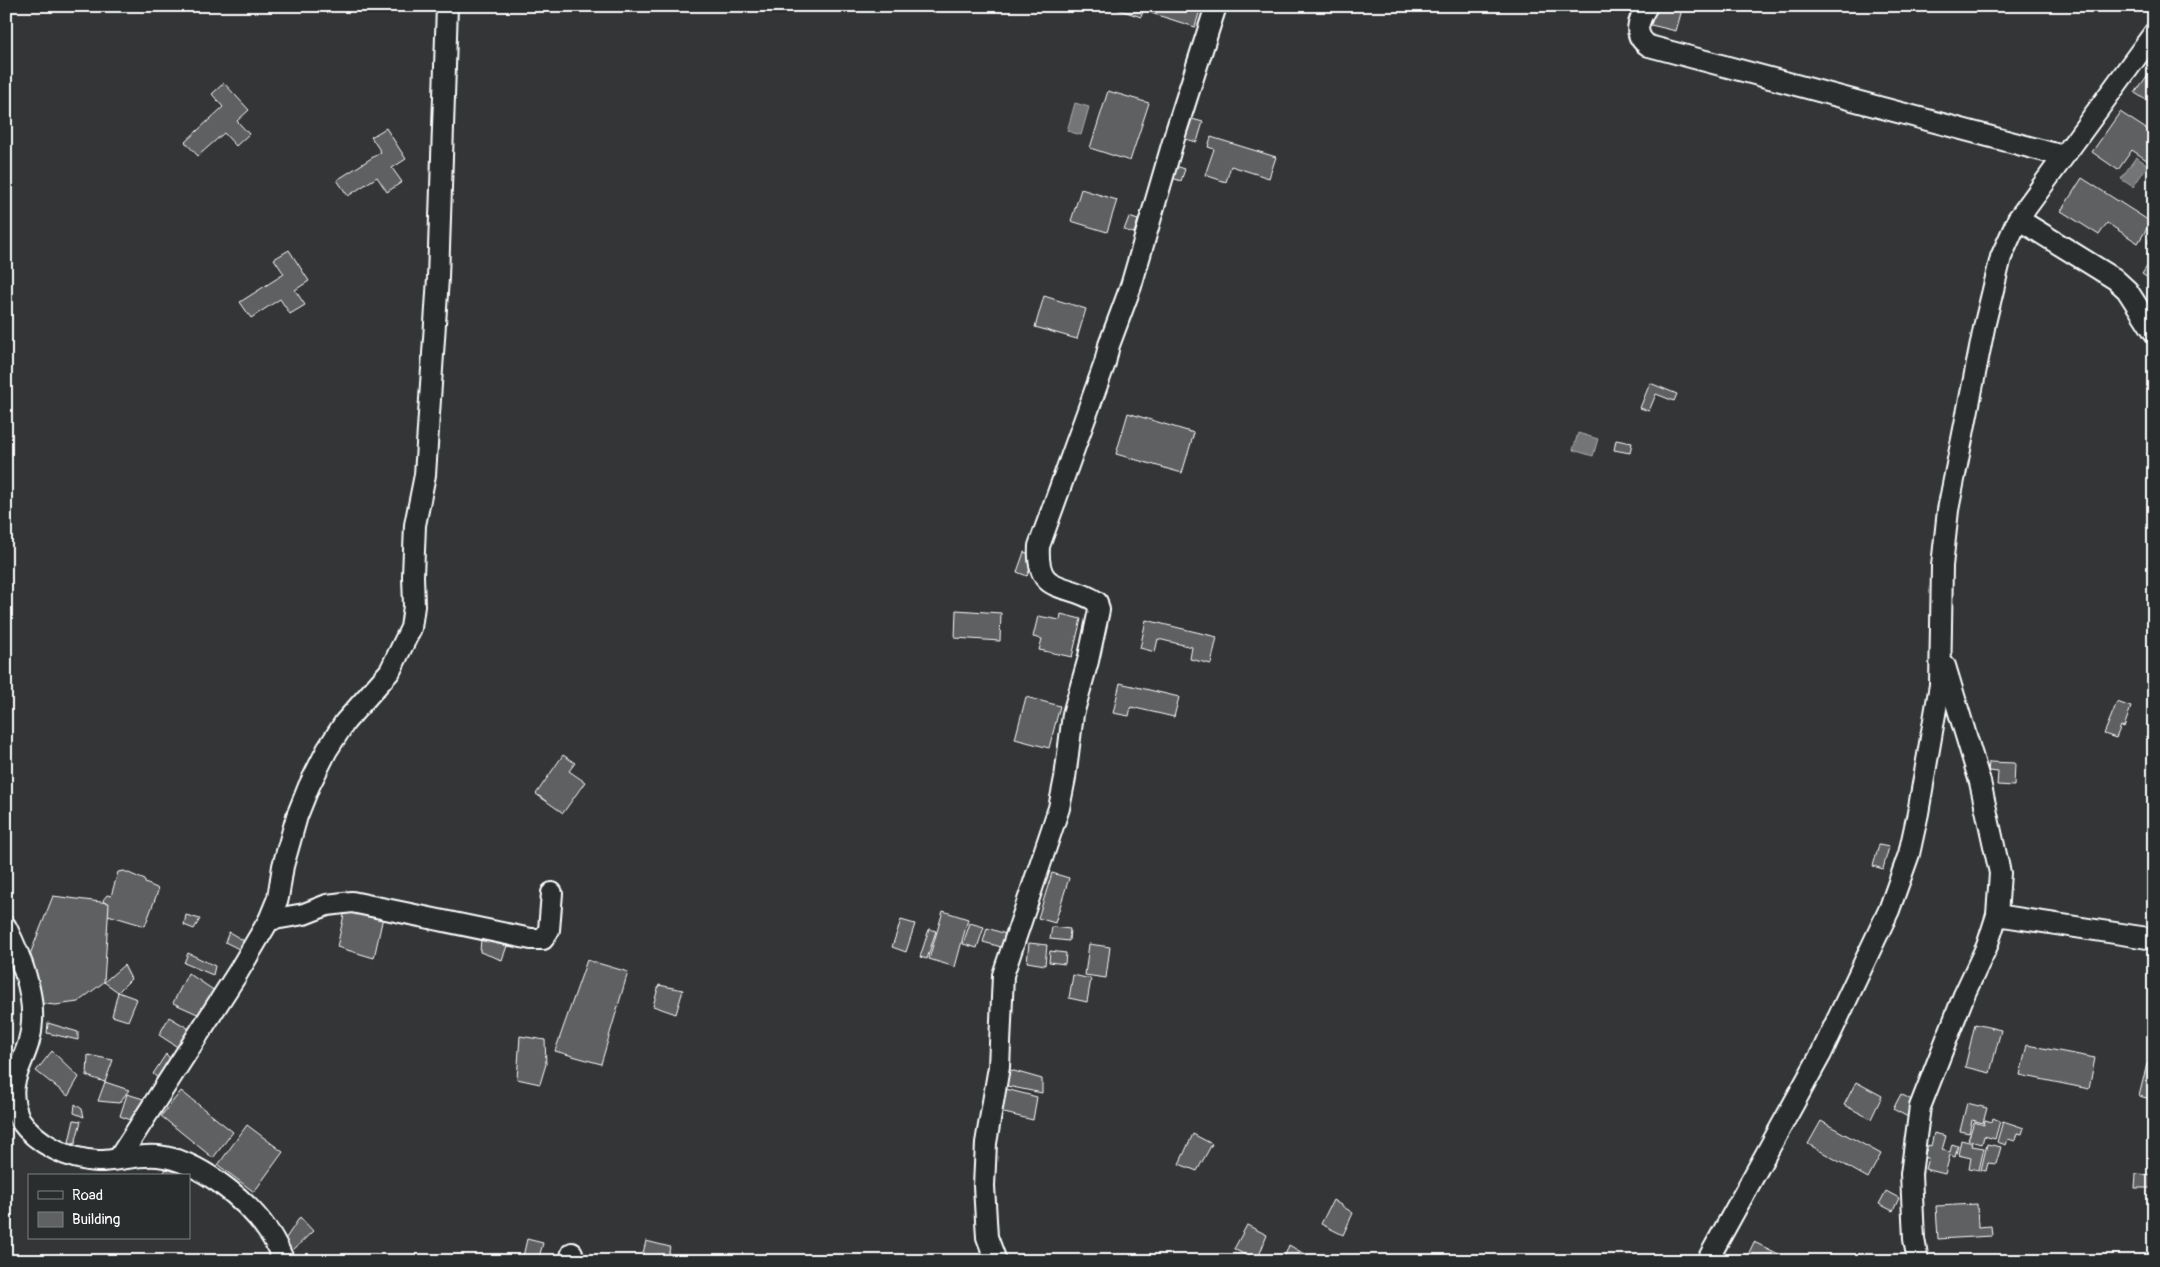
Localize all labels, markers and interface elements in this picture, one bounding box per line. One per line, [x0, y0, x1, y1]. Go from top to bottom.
legend [28, 1174, 190, 1240]
text: Road [72, 1186, 103, 1205]
text: Building [72, 1210, 120, 1229]

